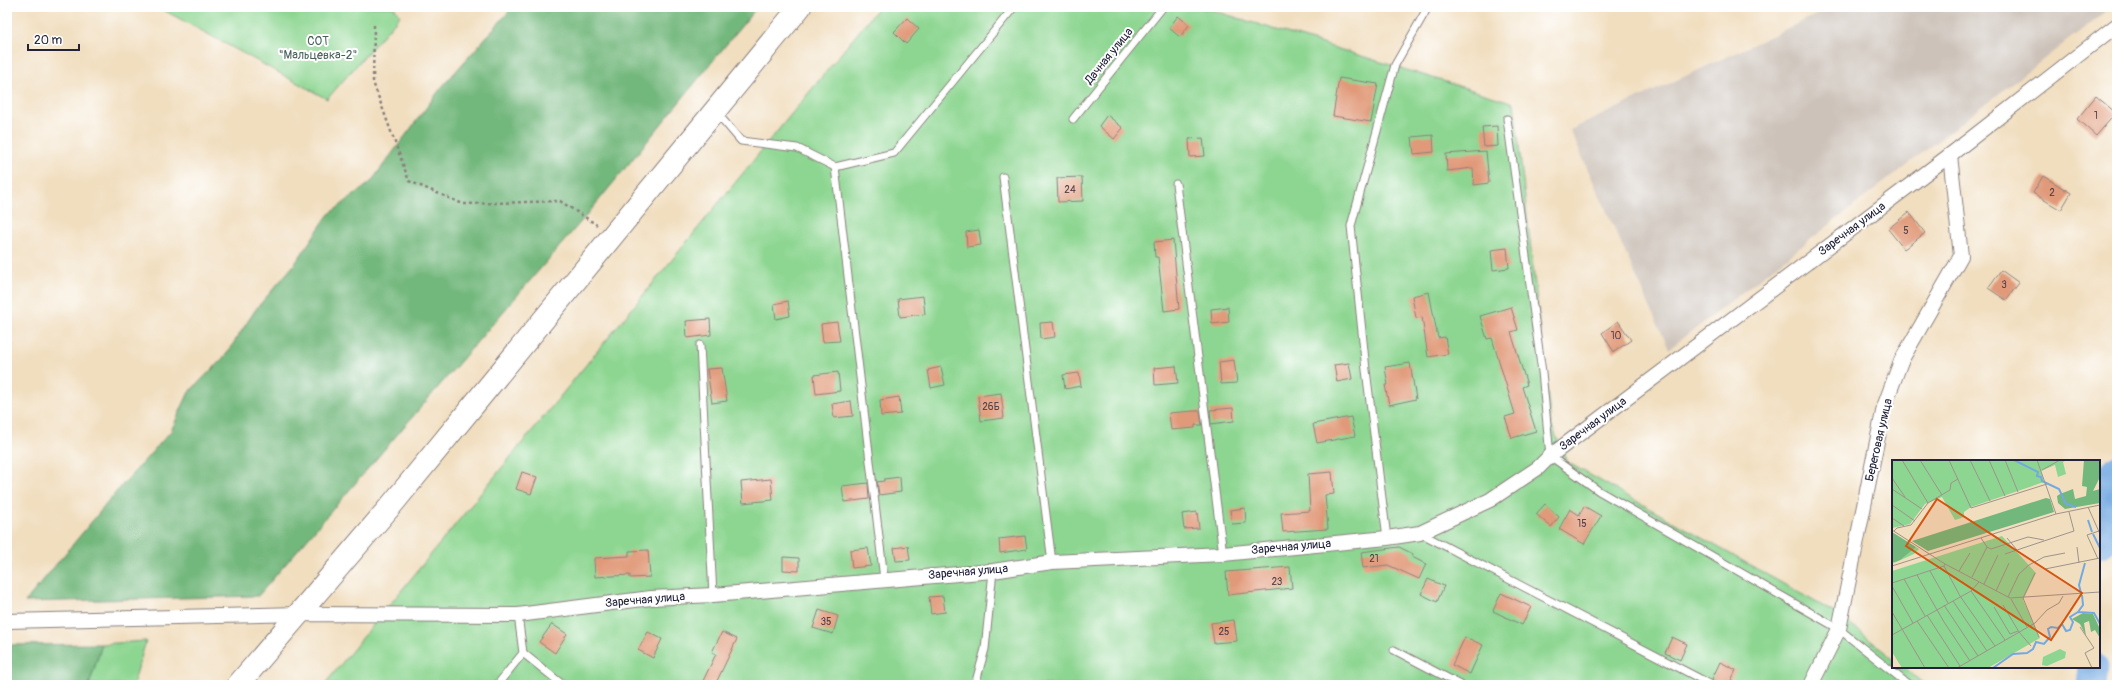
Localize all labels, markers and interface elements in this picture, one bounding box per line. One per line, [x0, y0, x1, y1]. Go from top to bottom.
street label: Дачная улица [1081, 24, 1137, 88]
scale bar [28, 26, 79, 52]
text: 20 m [34, 33, 63, 48]
park label: СОТ "Мальцевка-2" [279, 34, 357, 63]
house number: 1 [2094, 110, 2098, 122]
house number: 24 [1064, 184, 1076, 196]
house number: 2 [2049, 187, 2055, 199]
street label: Заречная улица [1815, 199, 1889, 259]
house number: 5 [1903, 225, 1909, 237]
house number: 3 [2001, 279, 2007, 291]
house number: 10 [1611, 330, 1622, 342]
street label: Заречная улица [1556, 394, 1630, 454]
street label: Береговая улица [1862, 397, 1896, 483]
house number: 26Б [982, 401, 1000, 413]
inset map [1892, 460, 2100, 668]
house number: 15 [1577, 518, 1587, 530]
street label: Заречная улица [1250, 536, 1332, 558]
house number: 21 [1369, 553, 1379, 565]
street label: Заречная улица [927, 561, 1009, 583]
house number: 23 [1272, 576, 1283, 588]
street label: Заречная улица [604, 589, 686, 611]
house number: 35 [821, 616, 832, 628]
house number: 25 [1218, 626, 1230, 638]

